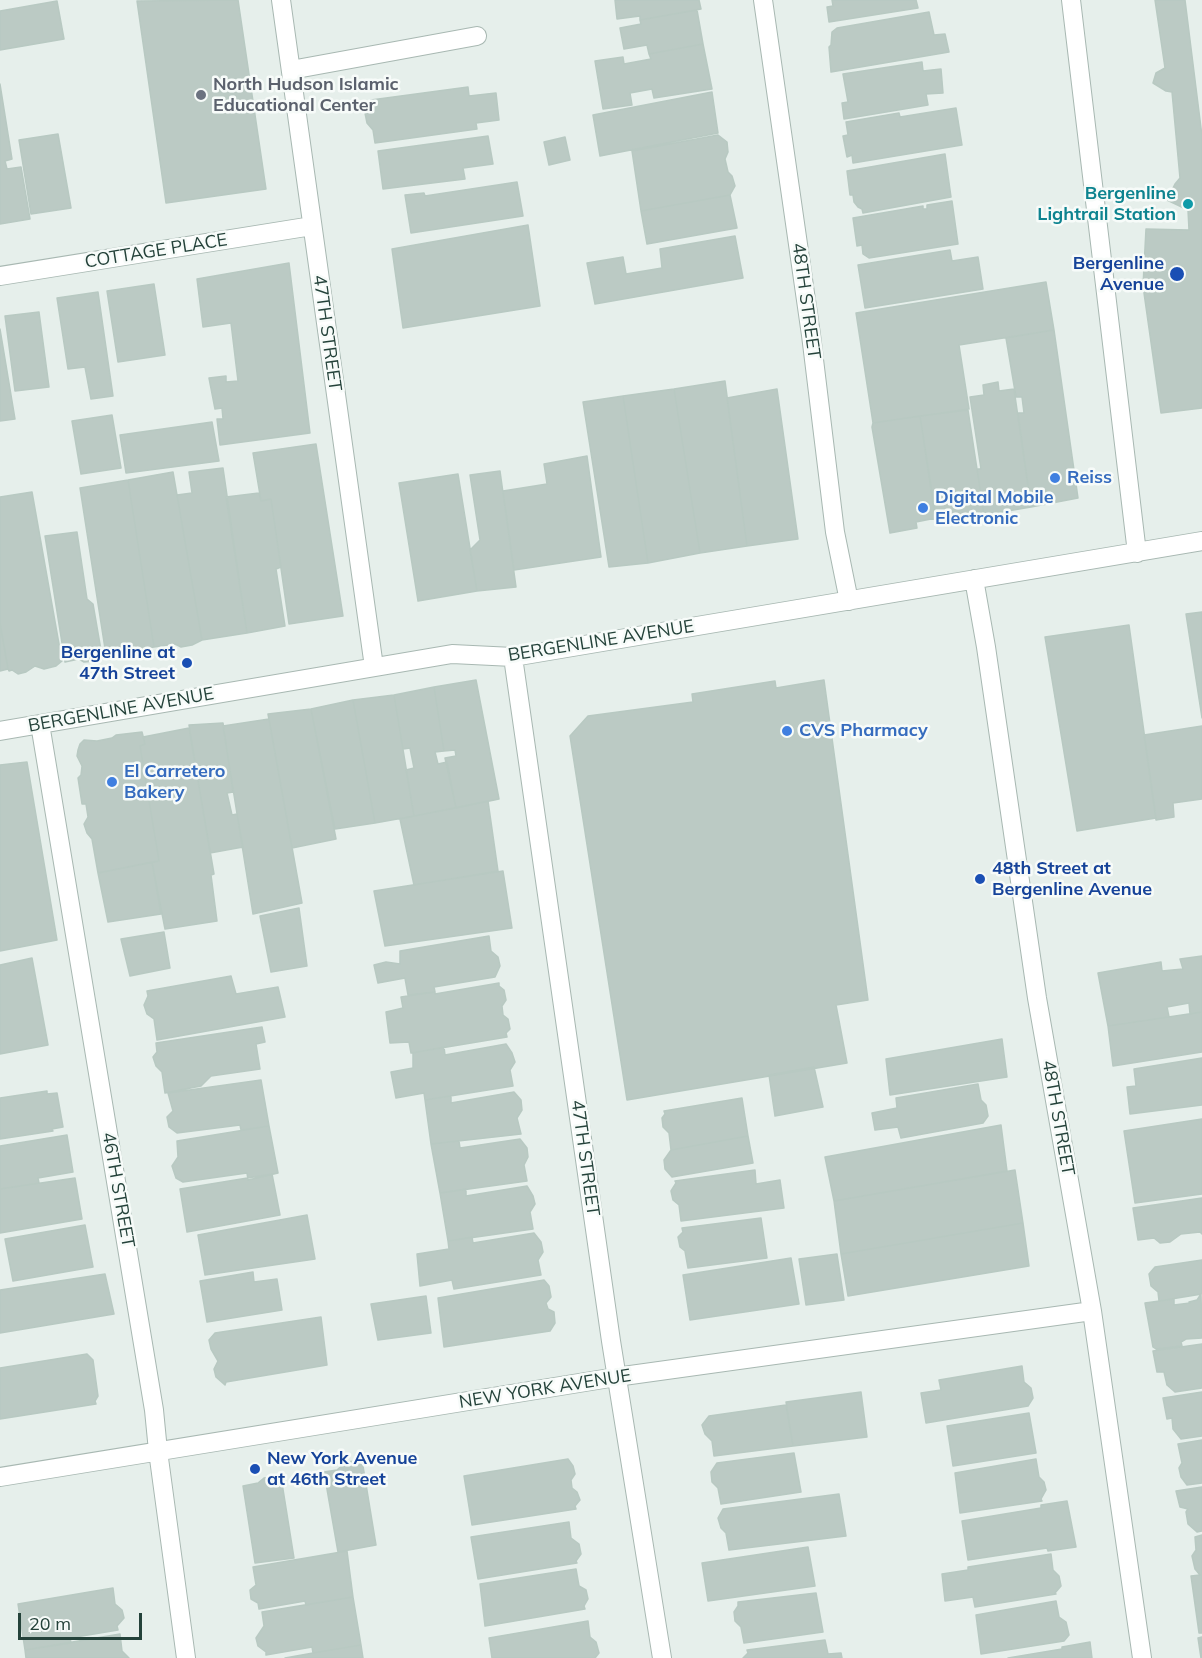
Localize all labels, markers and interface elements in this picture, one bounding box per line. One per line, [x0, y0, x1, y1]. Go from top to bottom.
place label: North Hudson Islamic Educational Center [213, 74, 399, 116]
marker: North Hudson Islamic Educational Center [194, 88, 208, 102]
place label: Bergenline Lightrail Station [1037, 183, 1176, 226]
marker: Bergenline Lightrail Station [1181, 197, 1195, 211]
street label: COTTAGE PLACE [83, 229, 229, 273]
street label: 48TH STREET [787, 242, 825, 360]
place label: Bergenline Avenue [1073, 253, 1164, 296]
marker: Bergenline Avenue [1168, 265, 1186, 283]
street label: 47TH STREET [308, 274, 346, 392]
place label: Reiss [1067, 467, 1112, 489]
marker: Reiss [1048, 471, 1062, 485]
place label: Digital Mobile Electronic [935, 487, 1054, 530]
marker: Digital Mobile Electronic [916, 501, 930, 515]
street label: BERGENLINE AVENUE [506, 616, 696, 666]
place label: Bergenline at 47th Street [61, 642, 175, 684]
marker: Bergenline at 47th Street [180, 656, 194, 670]
street label: BERGENLINE AVENUE [26, 683, 216, 737]
place label: CVS Pharmacy [799, 720, 928, 742]
marker: CVS Pharmacy [780, 724, 794, 738]
place label: El Carretero Bakery [124, 761, 226, 804]
marker: El Carretero Bakery [105, 775, 119, 789]
place label: 48th Street at Bergenline Avenue [992, 858, 1152, 900]
marker: 48th Street at Bergenline Avenue [973, 872, 987, 886]
street label: 48TH STREET [1037, 1058, 1079, 1178]
street label: 47TH STREET [566, 1099, 604, 1217]
street label: 46TH STREET [97, 1130, 139, 1250]
street label: NEW YORK AVENUE [457, 1365, 633, 1413]
place label: New York Avenue at 46th Street [267, 1448, 417, 1490]
marker: New York Avenue at 46th Street [248, 1462, 262, 1476]
scale bar [21, 1601, 146, 1639]
text: 20 m [29, 1612, 71, 1635]

